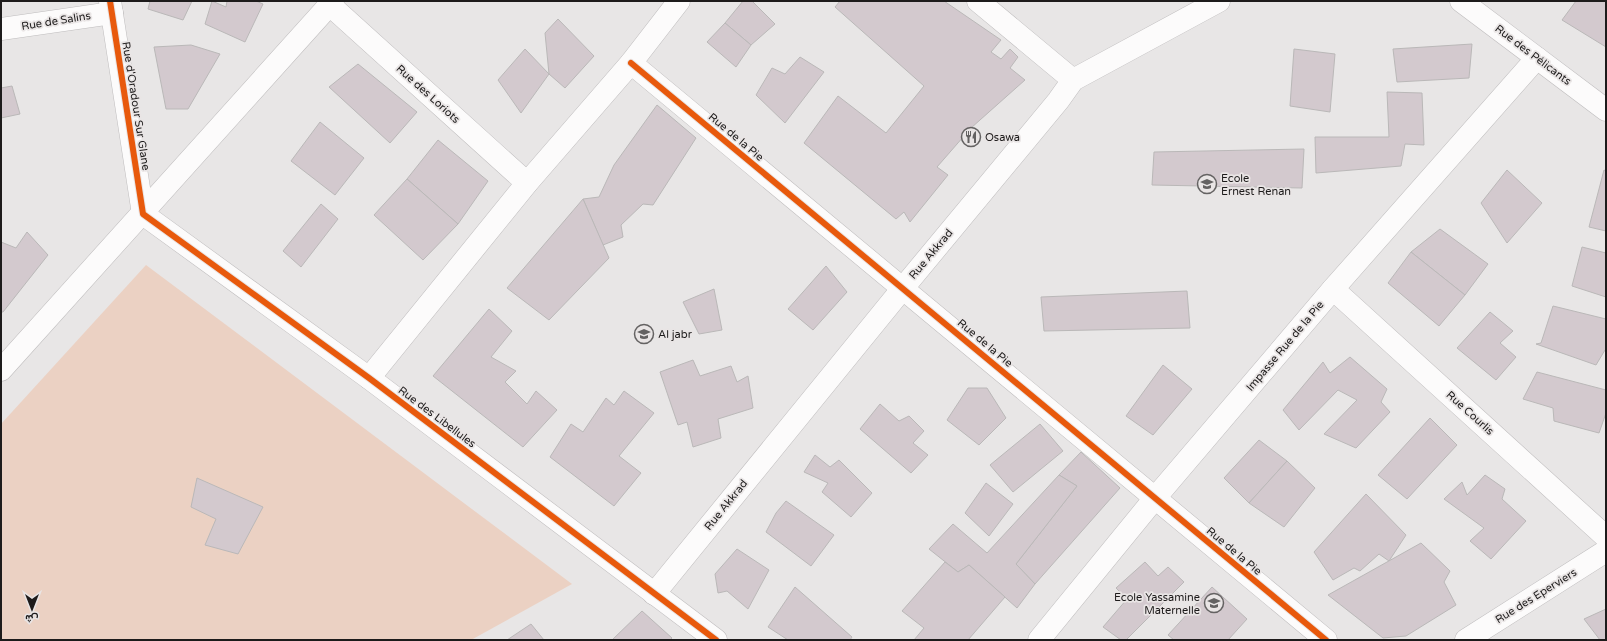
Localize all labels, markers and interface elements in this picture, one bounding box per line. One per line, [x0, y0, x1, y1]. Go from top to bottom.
street label: Rue de Salins [20, 9, 92, 33]
street label: Rue des Pélicants [1492, 22, 1574, 88]
street label: Rue d'Oradour Sur Glane [119, 41, 153, 171]
street label: Rue des Loriots [394, 62, 462, 126]
street label: Rue de la Pie [706, 110, 766, 164]
restaurant icon: Osawa [960, 126, 982, 148]
place label: Osawa [985, 131, 1020, 144]
place label: Ecole Ernest Renan [1221, 172, 1291, 198]
school or university icon: Ecole Ernest Renan [1196, 173, 1218, 195]
street label: Rue Akkrad [906, 226, 956, 282]
street label: Impasse Rue de la Pie [1244, 298, 1326, 394]
street label: Rue de la Pie [955, 316, 1015, 370]
school or university icon: Al jabr [633, 323, 655, 345]
place label: Al jabr [658, 328, 693, 341]
street label: Rue des Libellules [396, 384, 478, 450]
street label: Rue Courlis [1444, 388, 1496, 438]
street label: Rue Akkrad [702, 477, 750, 533]
street label: Rue de la Pie [1204, 524, 1264, 578]
street label: Rue des Eperviers [1493, 566, 1579, 626]
north arrow [12, 589, 52, 629]
place label: Ecole Yassamine Maternelle [1114, 591, 1200, 617]
school or university icon: Ecole Yassamine Maternelle [1203, 592, 1225, 614]
text: ش [25, 612, 39, 625]

